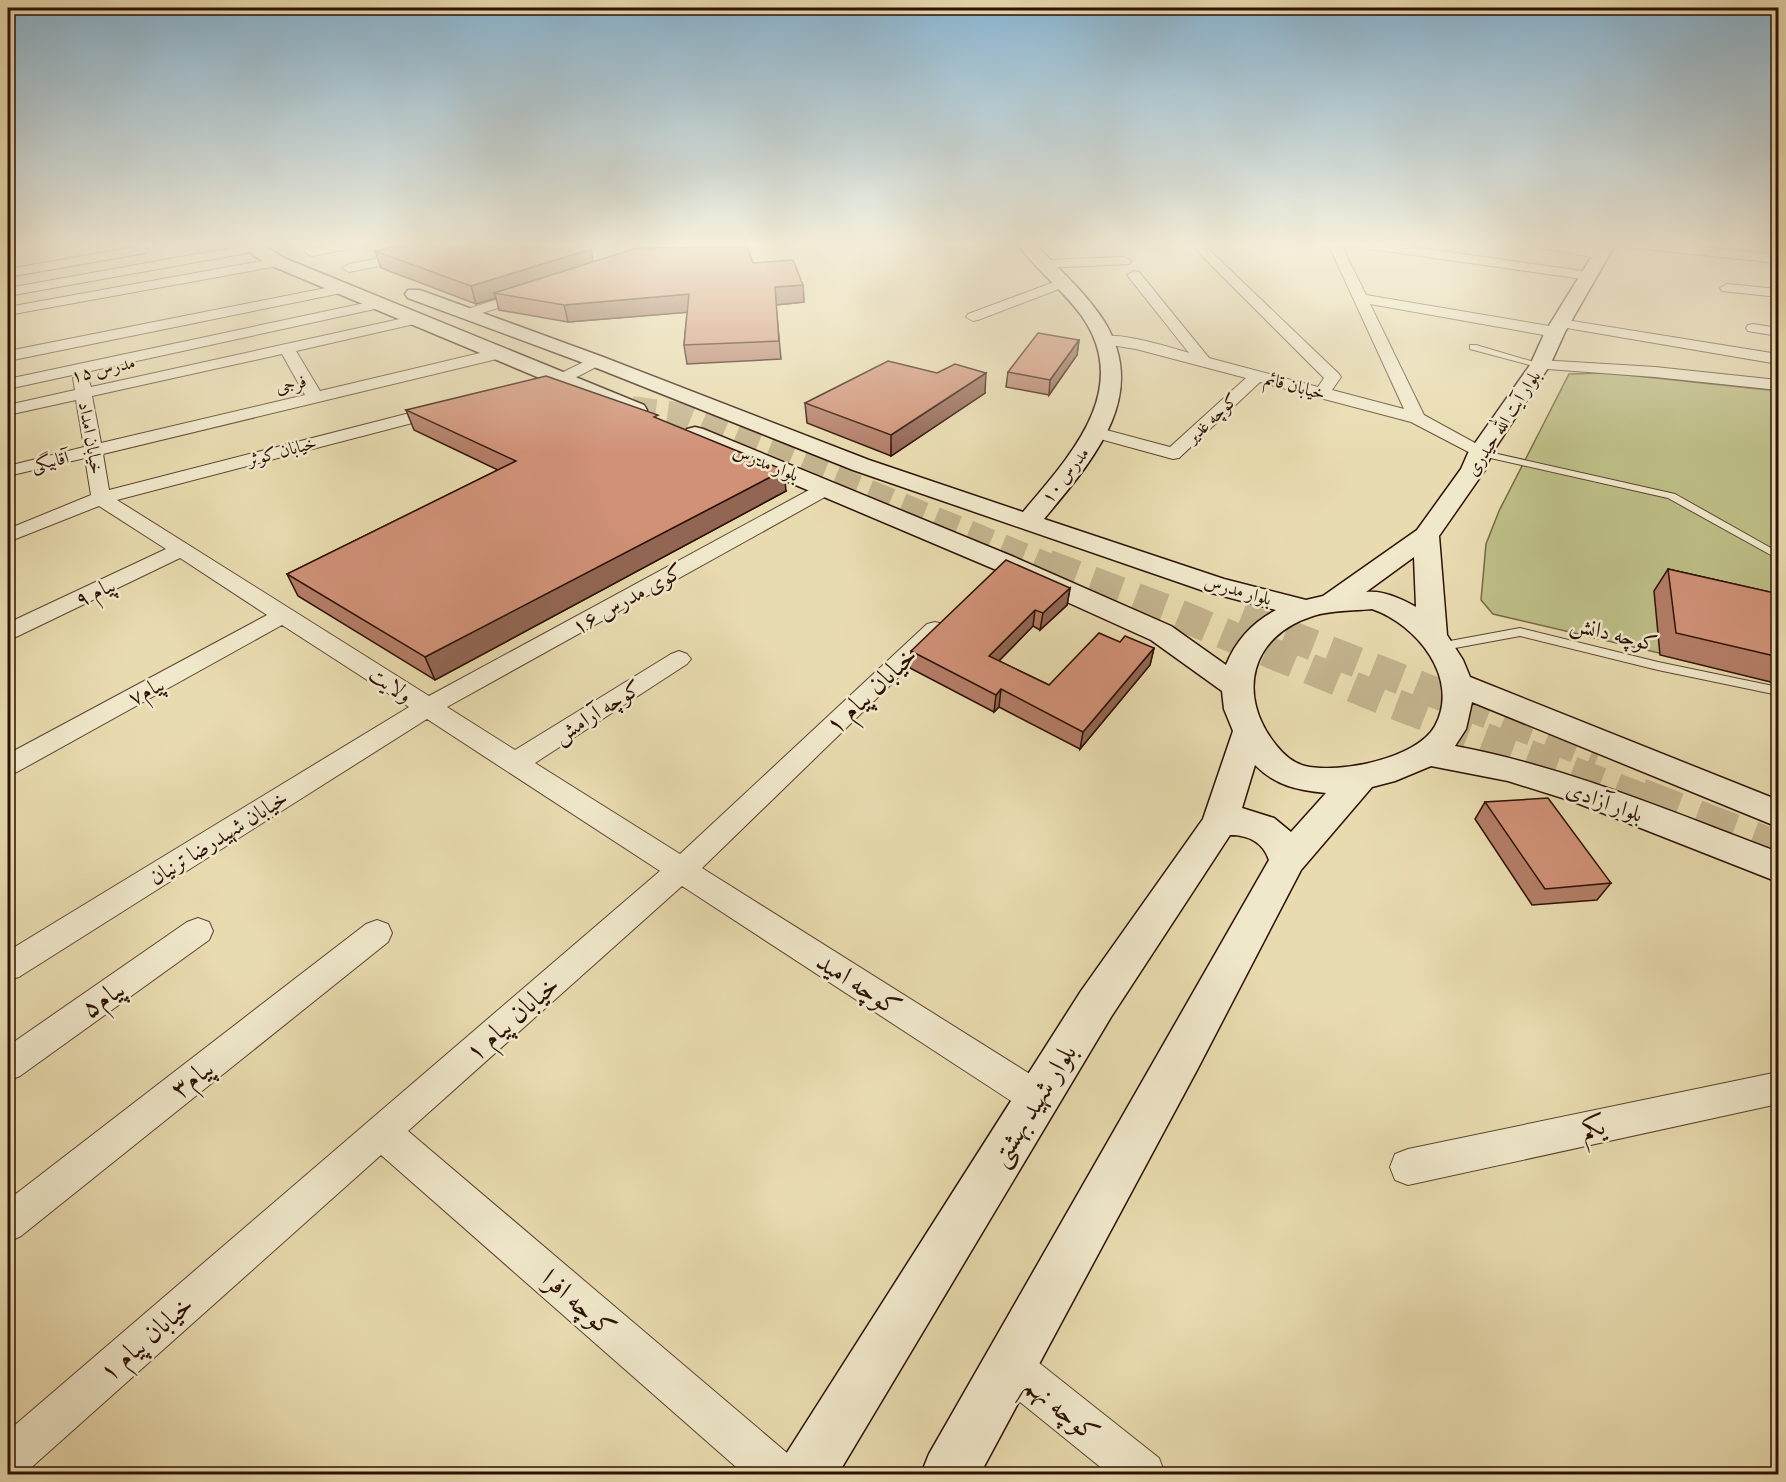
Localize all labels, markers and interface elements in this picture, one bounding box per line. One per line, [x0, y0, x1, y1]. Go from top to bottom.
street label: مدرس ۱۵ [69, 351, 138, 390]
street label: بلوار آیت الله حیدری [1458, 364, 1548, 482]
street label: خیابان قائم [1261, 367, 1328, 409]
street label: فرجی [273, 370, 309, 401]
street label: کوچه غدیر [1180, 388, 1245, 451]
street label: خیابان امداد [71, 400, 108, 476]
street label: خیابان کوثر [243, 431, 320, 474]
street label: بلوار مدرس [729, 440, 802, 489]
street label: مدرس ۱۰ [1036, 443, 1096, 509]
street label: آقابیگی [29, 446, 74, 479]
street label: کوی مدرس ۱۶ [567, 557, 690, 644]
street label: پیام ۹ [70, 570, 123, 618]
street label: بلوار مدرس [1201, 570, 1274, 613]
street label: کوچه دانش [1567, 610, 1660, 661]
street label: خیابان پیام ۱ [817, 638, 929, 746]
street label: ولایت [362, 660, 418, 712]
street label: پیام۷ [123, 670, 172, 717]
street label: کوچه آرامش [548, 674, 648, 752]
street label: بلوار آزادی [1561, 775, 1647, 832]
street label: خیابان شهیدرضا ترنیان [144, 784, 295, 894]
street label: کوچه امید [808, 944, 908, 1027]
street label: خیابان پیام ۱ [458, 968, 570, 1073]
street label: پیام۵ [74, 971, 135, 1030]
street label: بلوار شهید بهشتی [982, 1037, 1087, 1175]
street label: پیام۳ [163, 1050, 225, 1110]
street label: یکم [1578, 1108, 1612, 1154]
street label: کوچه افرا [532, 1261, 623, 1348]
street label: خیابان پیام ۱ [92, 1288, 204, 1393]
street label: کوچه نهم [1012, 1368, 1107, 1456]

